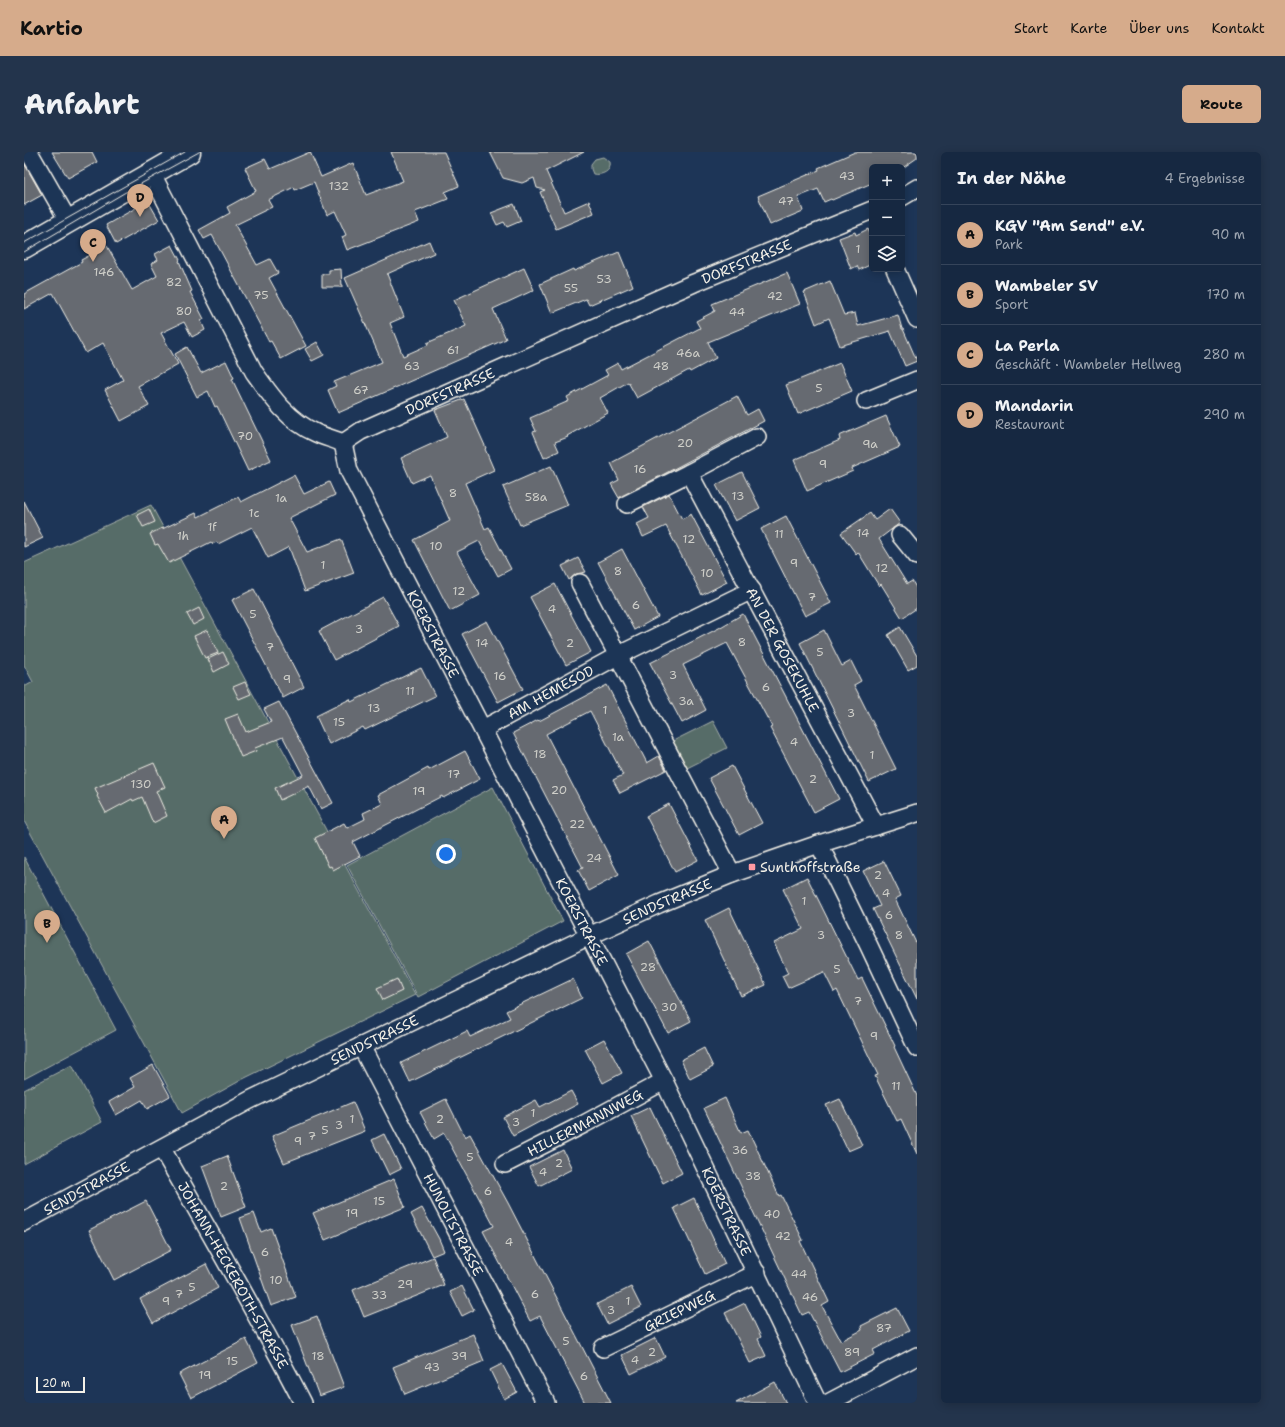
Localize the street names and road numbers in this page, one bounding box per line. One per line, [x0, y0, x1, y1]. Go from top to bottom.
street label: DORFSTRASSE [699, 235, 795, 288]
street label: DORFSTRASSE [402, 364, 498, 419]
street label: AN DER GOSEKUHLE [742, 584, 823, 716]
street label: KOERSTRASSE [403, 587, 463, 681]
street label: AM HEMESOD [504, 661, 597, 723]
street label: SENDSTRASSE [619, 874, 715, 929]
street label: KOERSTRASSE [552, 875, 612, 969]
street label: SENDSTRASSE [327, 1011, 422, 1069]
street label: HILLERMANNWEG [524, 1085, 646, 1160]
street label: SENDSTRASSE [40, 1157, 133, 1219]
street label: KOERSTRASSE [698, 1164, 755, 1259]
street label: HUNOLTSTRASSE [419, 1170, 488, 1279]
street label: JOHANN-HECKEROTH-STRASSE [174, 1179, 293, 1372]
street label: GRIEPWEG [641, 1286, 718, 1336]

